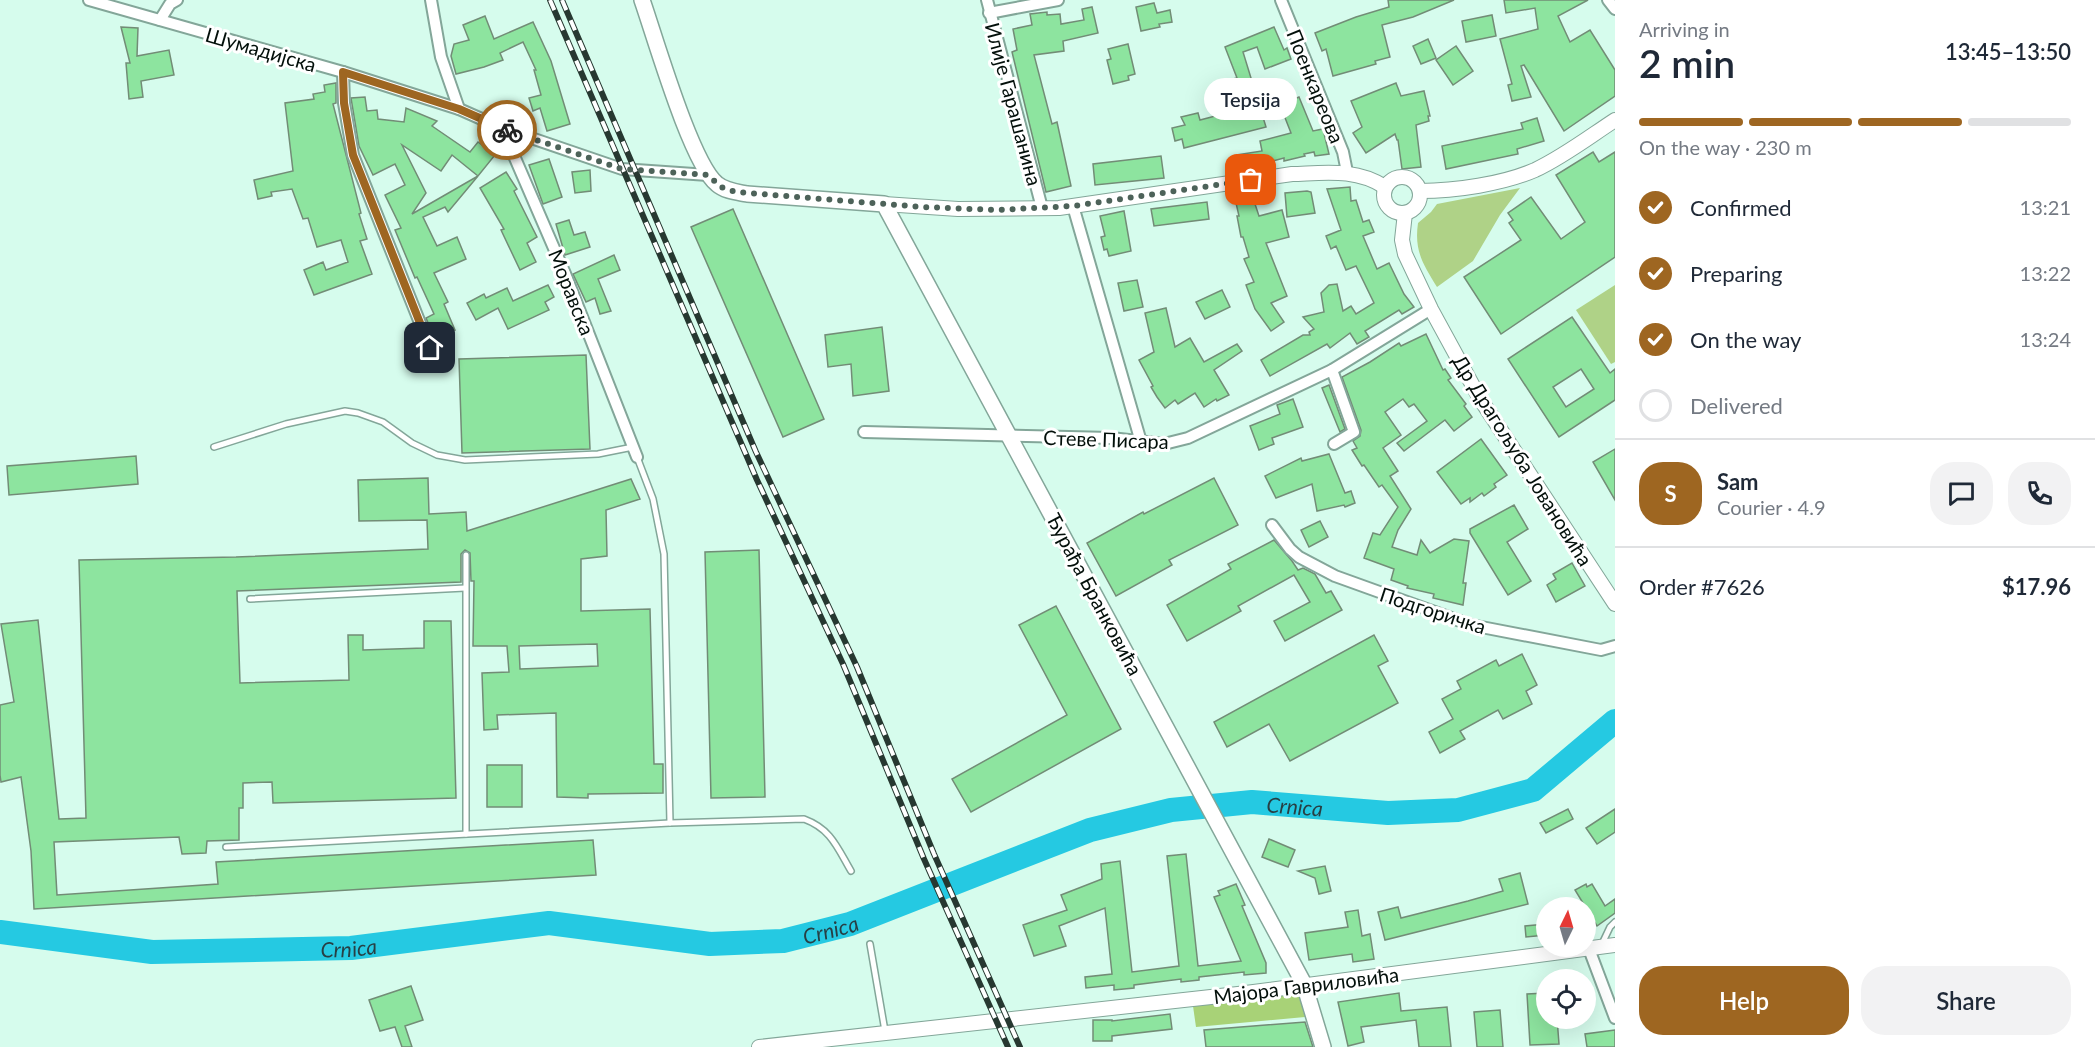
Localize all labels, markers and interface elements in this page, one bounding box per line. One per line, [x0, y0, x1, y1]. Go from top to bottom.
text: Arriving in [1639, 17, 1730, 41]
street label: Илије Гарашанина [981, 20, 1047, 188]
street label: Шумадијска [203, 22, 319, 76]
street label: Поенкареова [1282, 25, 1350, 147]
text: 13:45–13:50 [1945, 38, 2071, 65]
text: 2 min [1639, 40, 1735, 86]
callout: Tepsija [1204, 78, 1298, 120]
text: Tepsija [1220, 87, 1281, 111]
courier [477, 100, 537, 160]
icon: bike [491, 114, 524, 147]
text: On the way · 230 m [1639, 135, 1812, 159]
pin [1225, 154, 1276, 205]
icon: bag [1234, 163, 1267, 196]
icon: check [1639, 191, 1672, 224]
text: Confirmed [1690, 194, 1792, 221]
text: 13:21 [2020, 195, 2071, 219]
street label: Моравска [544, 246, 600, 338]
icon: check [1639, 257, 1672, 290]
text: Preparing [1690, 260, 1782, 287]
text: 13:22 [2020, 261, 2071, 285]
pin [404, 322, 455, 373]
icon: check [1639, 323, 1672, 356]
text: On the way [1690, 326, 1801, 353]
text: 13:24 [2020, 327, 2071, 351]
icon: home [413, 331, 446, 364]
street label: Др Драгољуба Јовановића [1448, 350, 1598, 570]
text: Delivered [1690, 392, 1783, 419]
street label: Стеве Писара [1043, 425, 1169, 453]
button: chat [1930, 462, 1993, 525]
button: phone [2008, 462, 2071, 525]
text: Sam [1717, 468, 1759, 495]
text: S [1664, 480, 1677, 507]
text: Courier · 4.9 [1717, 495, 1826, 519]
street label: Ђурађа Бранковића [1042, 509, 1148, 679]
text: Order #7626 [1639, 573, 1765, 600]
text: $17.96 [2002, 573, 2071, 600]
street label: Подгоричка [1377, 582, 1489, 638]
water label: Crnica [1266, 791, 1324, 820]
north arrow [1536, 897, 1596, 957]
map controls [1536, 897, 1596, 1029]
water label: Crnica [800, 910, 862, 948]
water label: Crnica [320, 932, 378, 961]
street label: Мајора Гавриловића [1212, 962, 1400, 1008]
button: Help [1639, 966, 1849, 1035]
button: Share [1861, 966, 2071, 1035]
button: locate [1536, 969, 1596, 1029]

